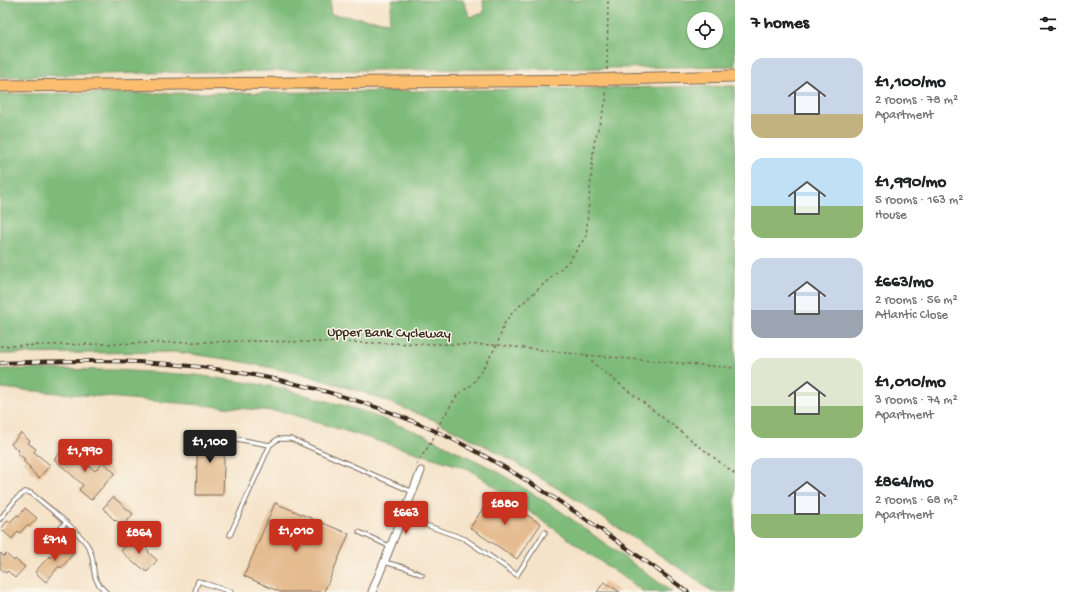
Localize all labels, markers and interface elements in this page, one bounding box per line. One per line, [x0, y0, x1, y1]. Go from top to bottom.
map controls [687, 12, 723, 48]
button: locate [687, 12, 723, 48]
icon: filters [1037, 13, 1059, 35]
text: 7 homes [751, 14, 809, 34]
text: £1,100/mo [875, 73, 946, 93]
icon: home [783, 74, 831, 122]
text: 2 rooms · 78 m² [875, 93, 958, 108]
text: Apartment [875, 108, 934, 123]
text: £1,990/mo [875, 173, 946, 193]
icon: home [783, 174, 831, 222]
text: 5 rooms · 163 m² [875, 193, 963, 208]
text: House [875, 208, 907, 223]
text: £663/mo [875, 273, 934, 293]
icon: home [783, 274, 831, 322]
text: 2 rooms · 56 m² [875, 293, 958, 308]
text: Atlantic Close [875, 308, 948, 323]
street label: Upper Bank Cycleway [327, 324, 451, 344]
text: £1,010/mo [875, 373, 946, 393]
icon: home [783, 374, 831, 422]
text: 3 rooms · 74 m² [875, 393, 958, 408]
text: Apartment [875, 408, 934, 423]
pin: £1,100 [177, 430, 243, 464]
text: £1,100 [192, 435, 228, 450]
pin: £1,990 [52, 439, 118, 473]
text: £1,990 [67, 444, 103, 459]
text: £864/mo [875, 473, 934, 493]
icon: home [783, 474, 831, 522]
pin: £880 [481, 492, 529, 526]
text: 2 rooms · 68 m² [875, 493, 958, 508]
text: £880 [491, 497, 519, 512]
pin: £663 [382, 501, 430, 535]
text: £663 [393, 506, 419, 521]
text: Apartment [875, 508, 934, 523]
pin: £1,010 [263, 519, 329, 553]
pin: £864 [115, 521, 163, 555]
text: £1,010 [278, 524, 314, 539]
text: £864 [126, 526, 152, 541]
pin: £714 [31, 528, 79, 562]
text: £714 [43, 533, 67, 548]

